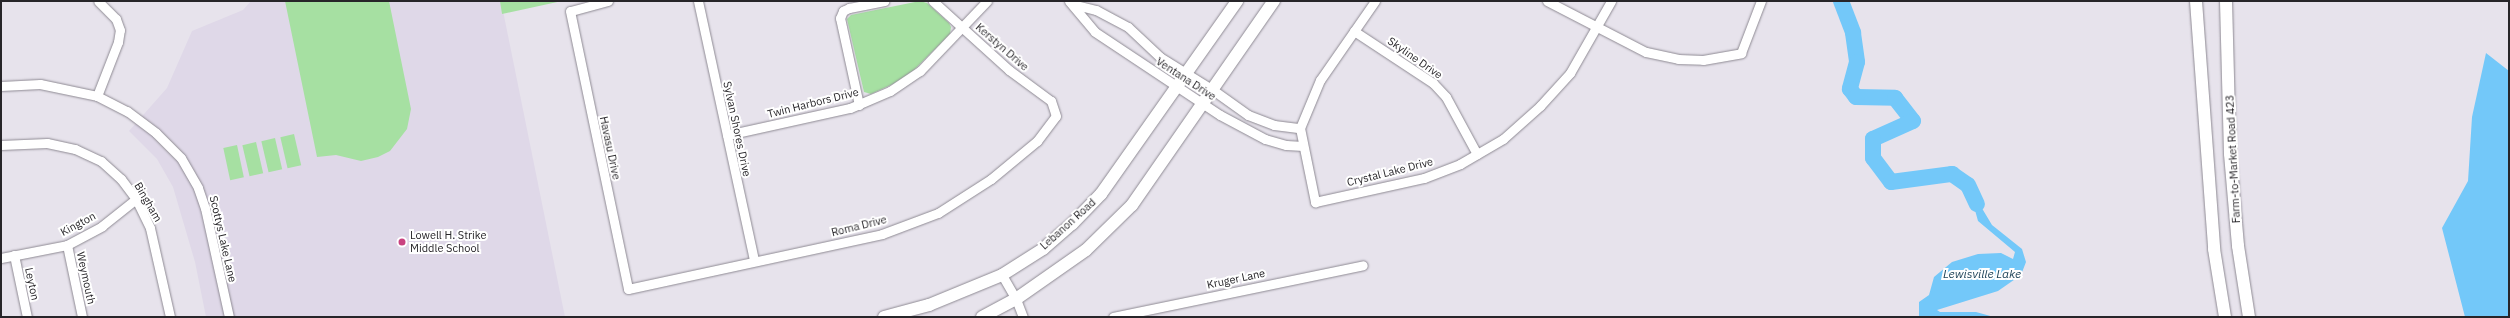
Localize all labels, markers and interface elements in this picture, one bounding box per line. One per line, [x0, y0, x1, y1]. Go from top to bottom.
street label: Kerstyn Drive [973, 20, 1031, 74]
street label: Skyline Drive [1385, 34, 1445, 82]
street label: Ventana Drive [1154, 55, 1218, 103]
street label: Sylvan Shores Drive [720, 80, 754, 178]
street label: Twin Harbors Drive [766, 85, 860, 121]
street label: Farm-to-Market Road 423 [2223, 94, 2243, 224]
street label: Havasu Drive [597, 115, 623, 181]
street label: Crystal Lake Drive [1346, 155, 1434, 189]
street label: Bingham [131, 180, 165, 224]
street label: Scottys Lake Lane [207, 194, 239, 284]
street label: Lebanon Road [1037, 196, 1099, 252]
street label: Kington [58, 209, 98, 239]
street label: Roma Drive [830, 213, 888, 239]
place label: Lowell H. Strike Middle School [410, 229, 487, 255]
marker: Lowell H. Strike Middle School [397, 237, 407, 247]
street label: Weymouth [74, 251, 98, 305]
street label: Leyton [22, 266, 42, 302]
street label: Kruger Lane [1206, 266, 1266, 292]
water label: Lewisville Lake [1943, 267, 2021, 281]

